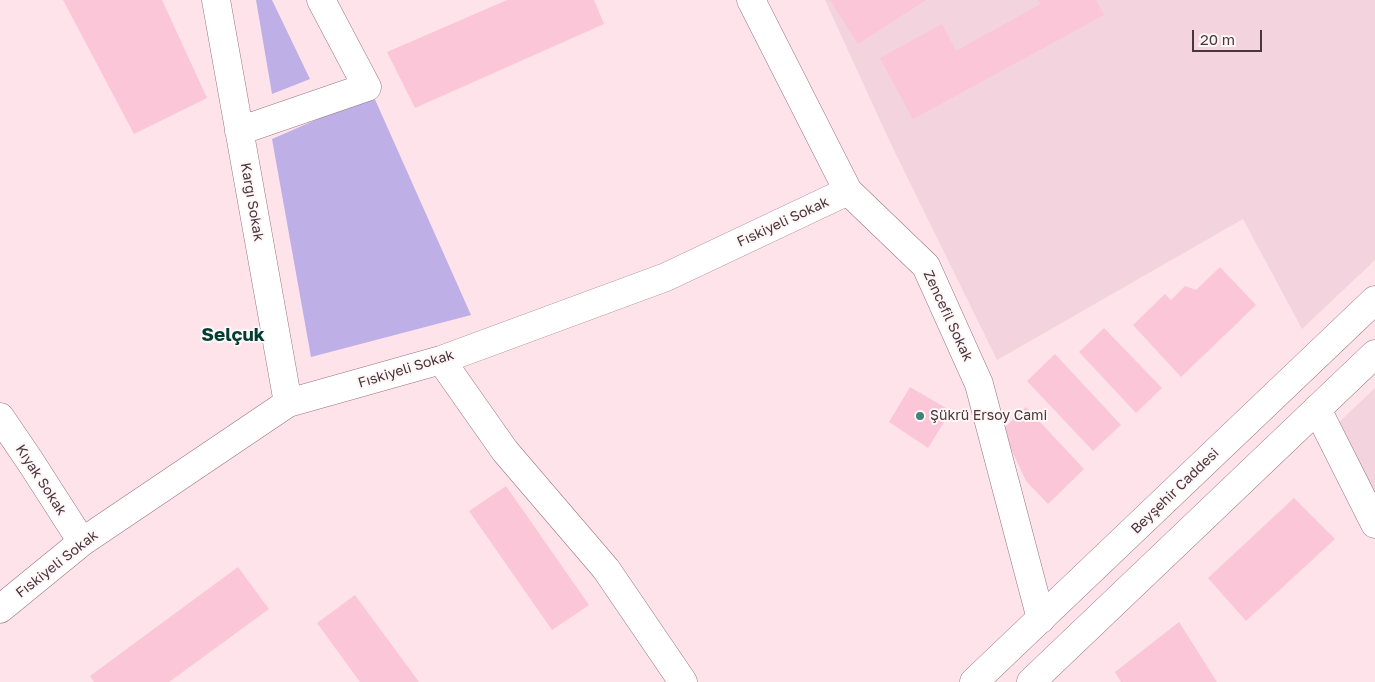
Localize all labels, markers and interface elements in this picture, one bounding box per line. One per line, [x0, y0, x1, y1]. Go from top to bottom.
scale bar [1195, 20, 1265, 52]
text: 20 m [1200, 30, 1235, 48]
street label: Kargı Sokak [237, 161, 267, 243]
street label: Fıskiyeli Sokak [734, 193, 832, 251]
street label: Zencefil Sokak [920, 268, 976, 364]
district label: Selçuk [201, 324, 265, 346]
street label: Fıskiyeli Sokak [356, 346, 456, 392]
place label: Şükrü Ersoy Cami [930, 408, 1047, 424]
marker: Şükrü Ersoy Cami [914, 410, 926, 422]
street label: Kıyak Sokak [12, 441, 70, 519]
street label: Beyşehir Caddesi [1127, 445, 1223, 537]
street label: Fıskiyeli Sokak [13, 527, 101, 601]

